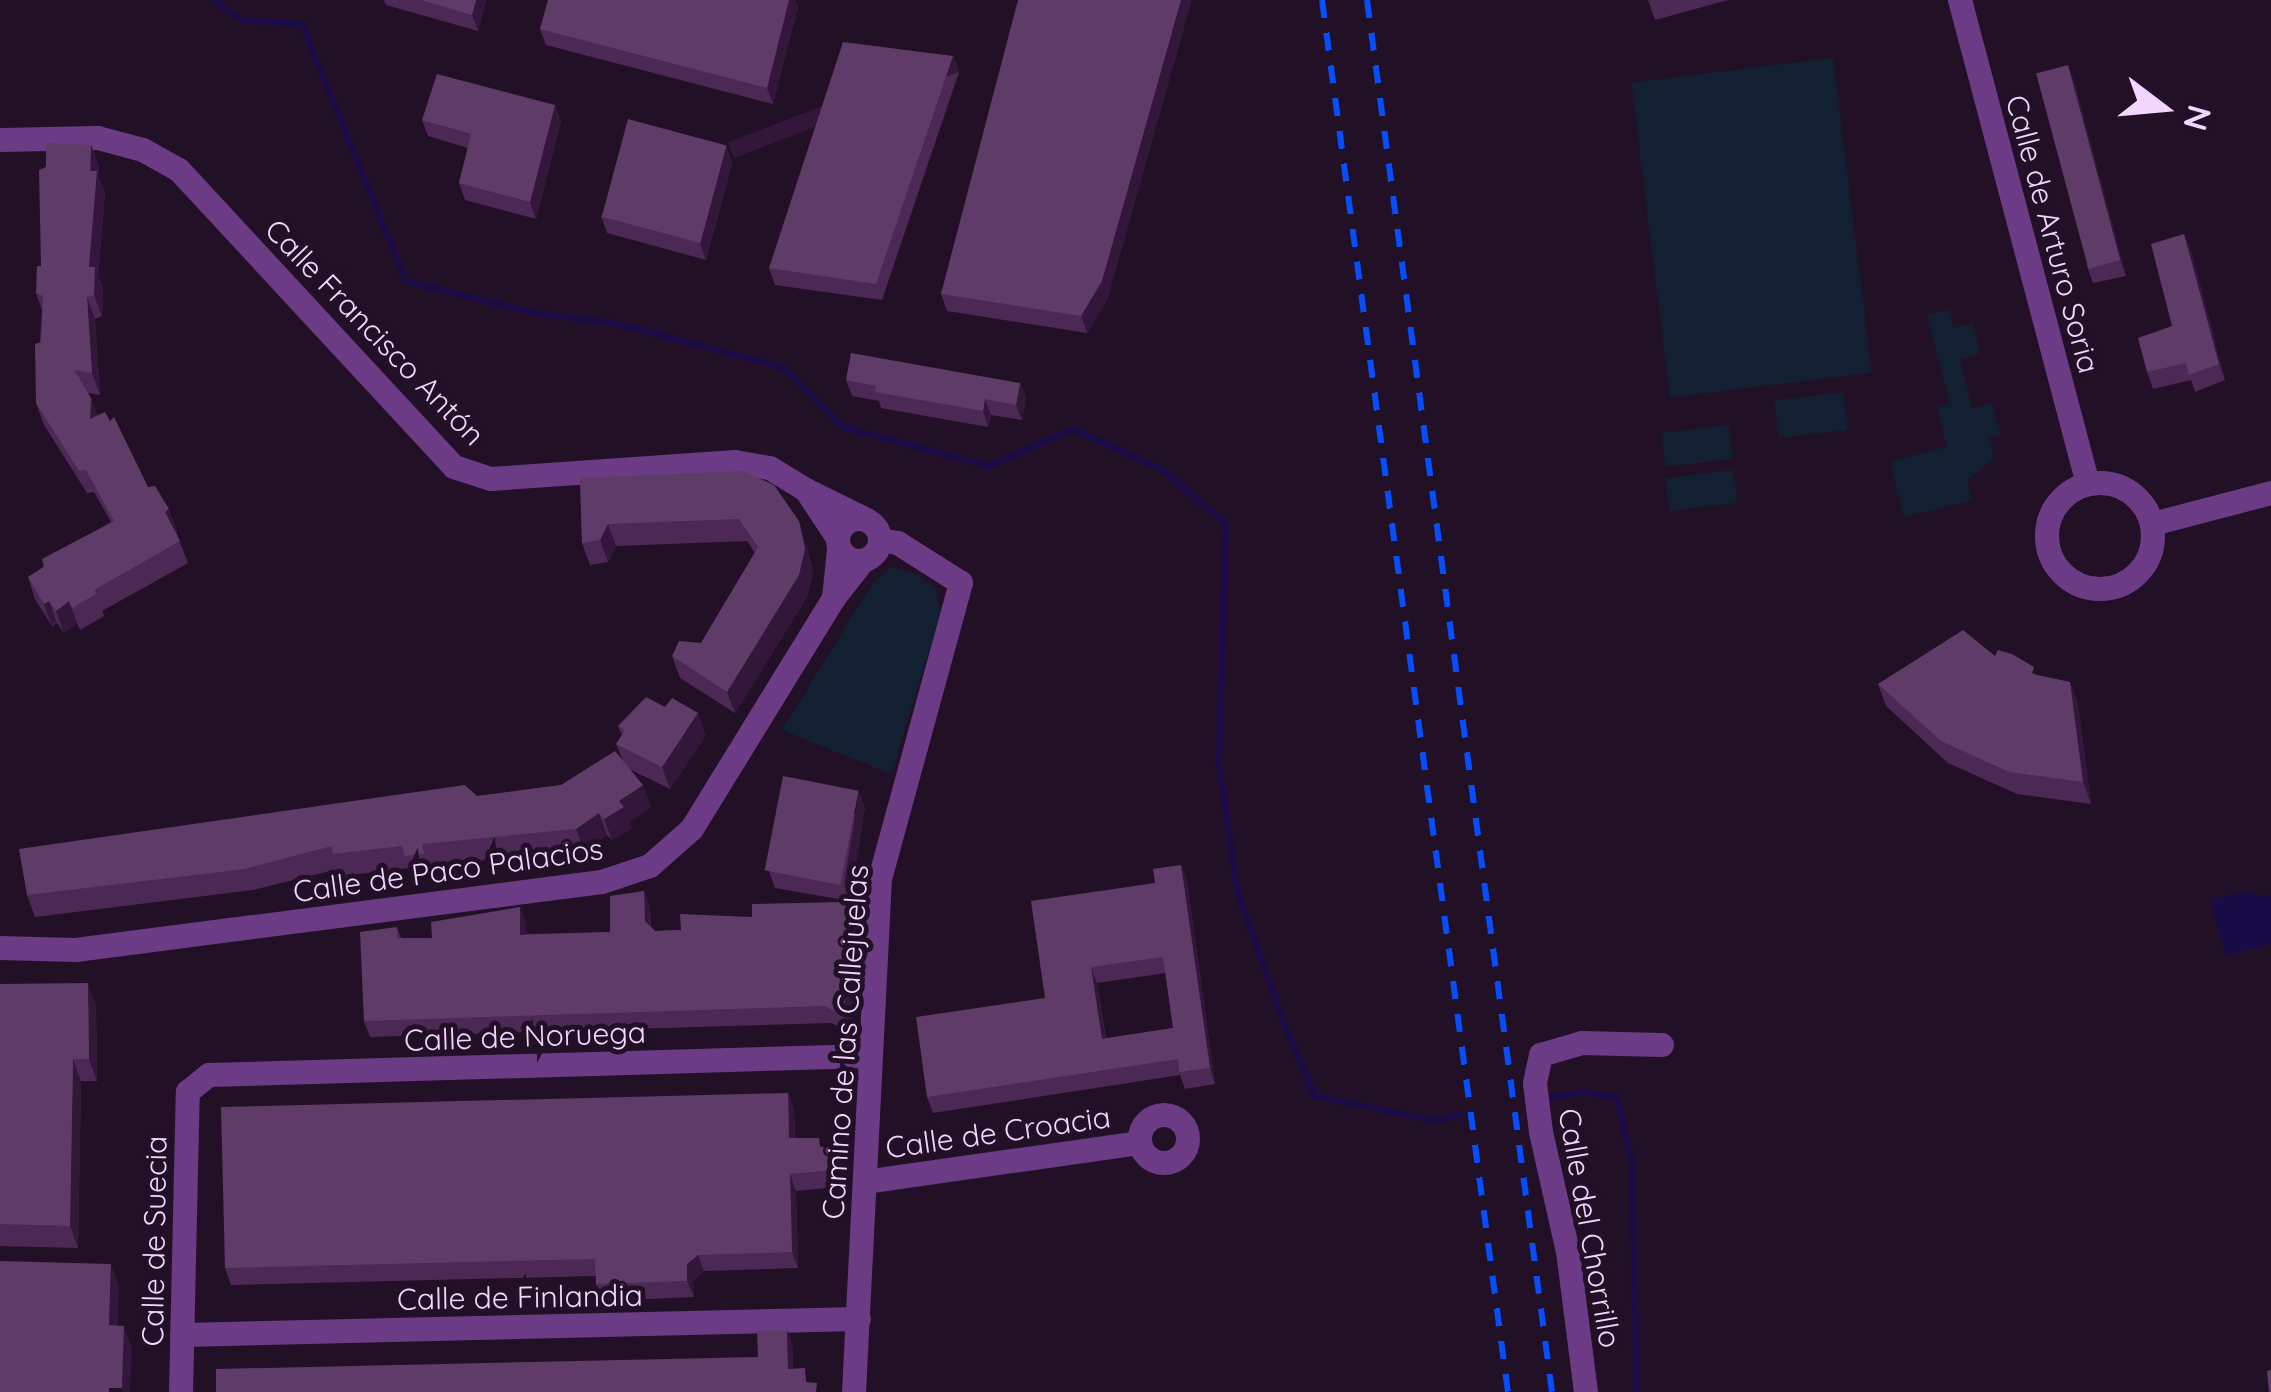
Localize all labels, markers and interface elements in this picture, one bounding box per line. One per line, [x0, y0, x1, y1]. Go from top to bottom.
north arrow [2103, 48, 2223, 168]
street label: Calle de Arturo Soria [1999, 91, 2107, 377]
text: N [2175, 101, 2221, 135]
street label: Calle Francisco Antón [258, 212, 492, 452]
street label: Calle de Paco Palacios [291, 830, 605, 910]
street label: Camino de las Callejuelas [815, 864, 875, 1220]
street label: Calle de Noruega [404, 1014, 646, 1058]
street label: Calle de Croacia [883, 1098, 1113, 1166]
street label: Calle del Chorrillo [1551, 1105, 1629, 1351]
street label: Calle de Suecia [134, 1135, 174, 1347]
street label: Calle de Finlandia [397, 1277, 643, 1317]

